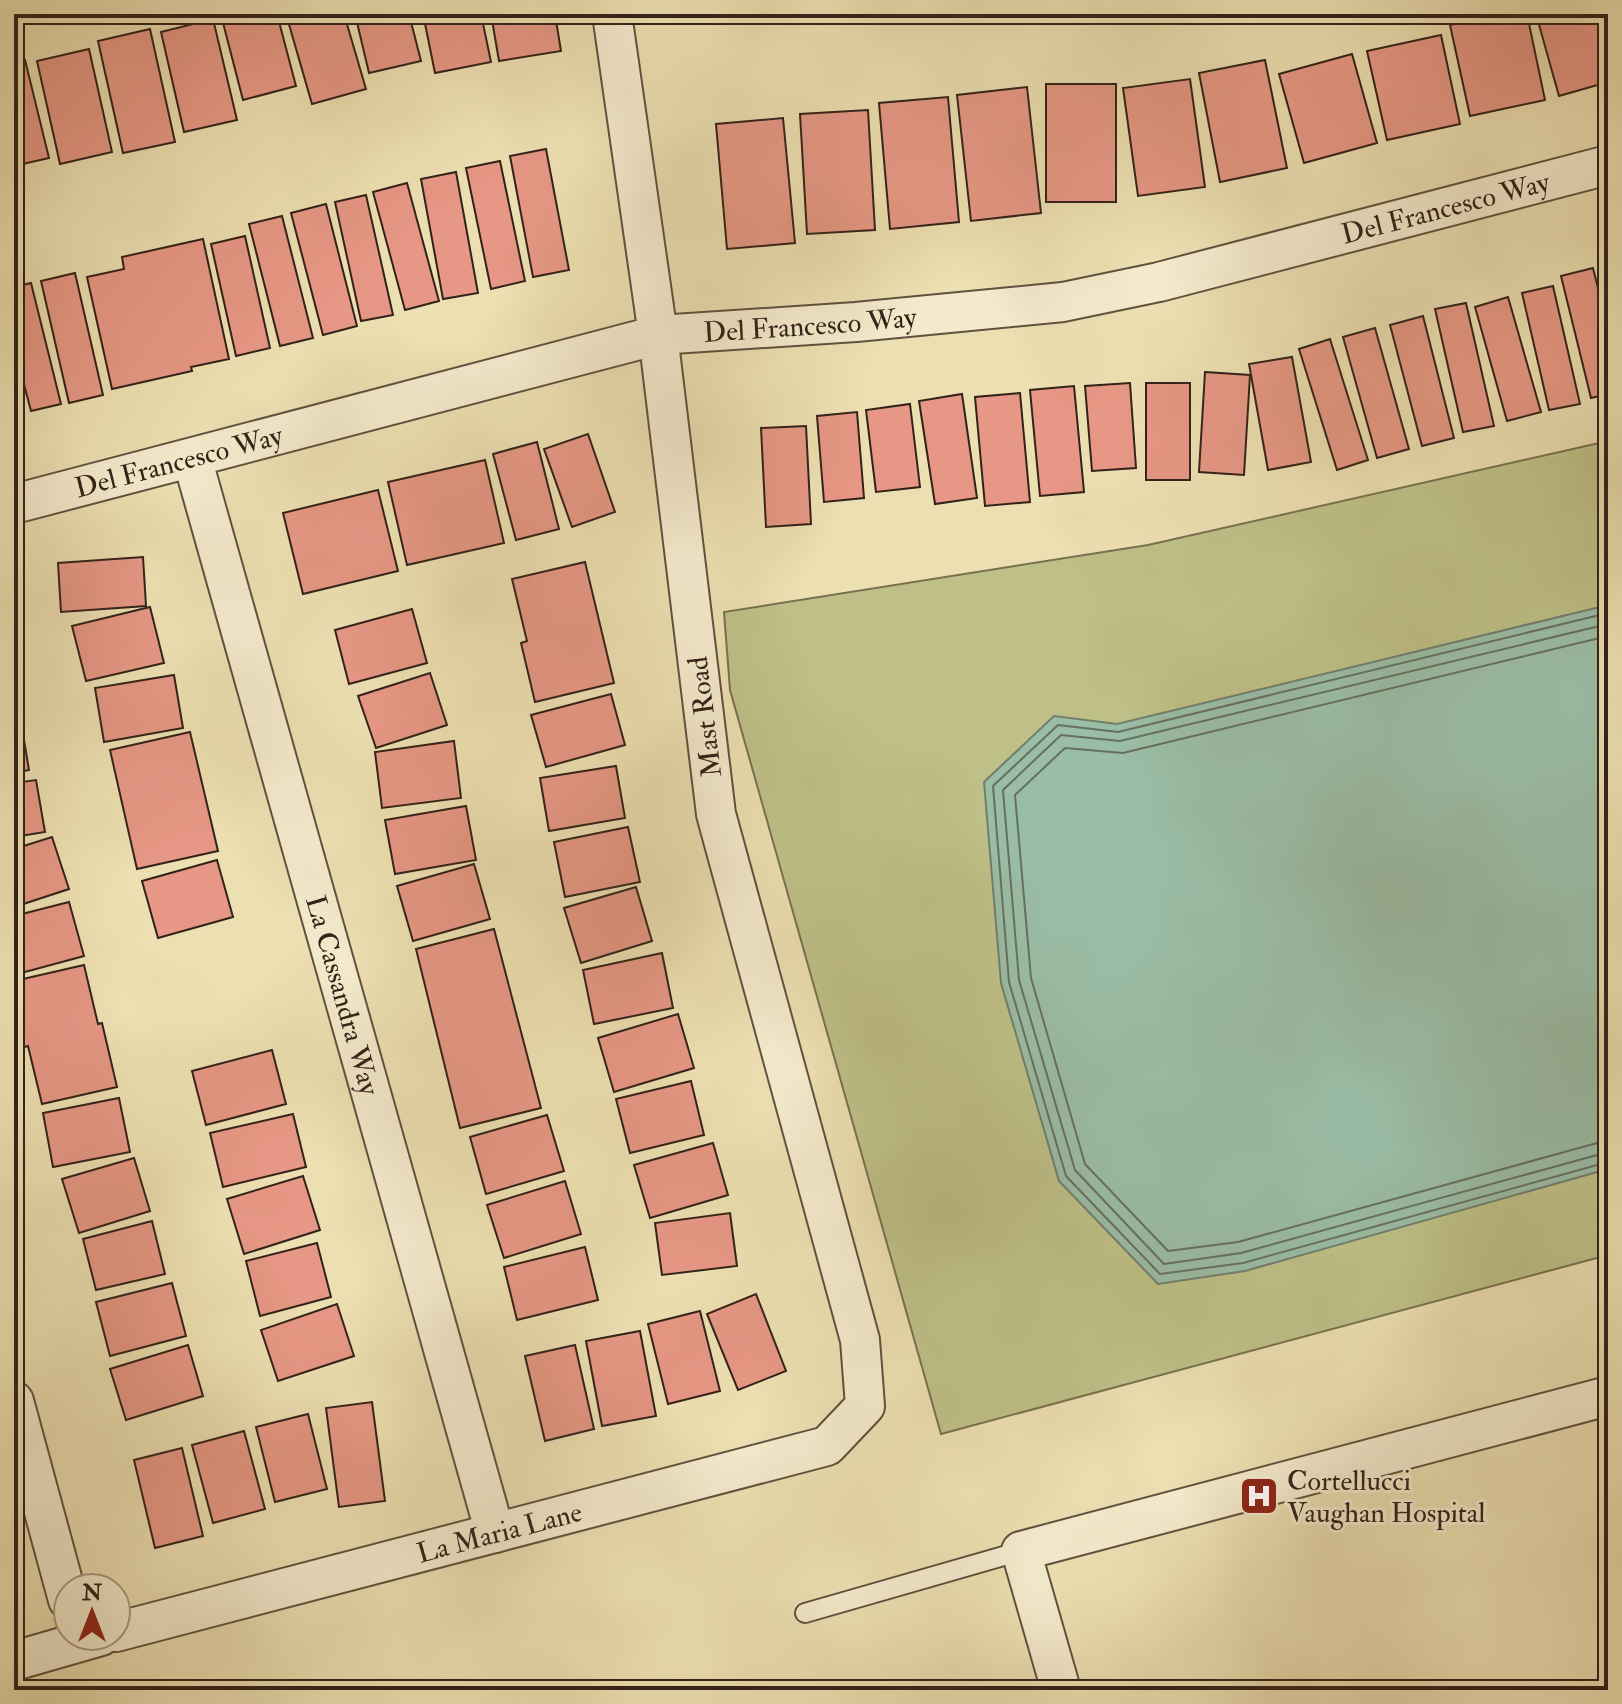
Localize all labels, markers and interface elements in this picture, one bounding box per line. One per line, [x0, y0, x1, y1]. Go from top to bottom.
street label: Del Francesco Way [1338, 165, 1554, 253]
street label: Del Francesco Way [702, 300, 919, 351]
street label: Del Francesco Way [71, 418, 287, 506]
street label: Mast Road [681, 654, 730, 779]
street label: La Cassandra Way [297, 892, 387, 1100]
place label: Cortellucci Vaughan Hospital [1287, 1464, 1485, 1531]
hospital icon: Cortellucci Vaughan Hospital [1238, 1475, 1280, 1517]
street label: La Maria Lane [413, 1495, 586, 1572]
north arrow [52, 1572, 132, 1652]
text: N [81, 1579, 102, 1607]

